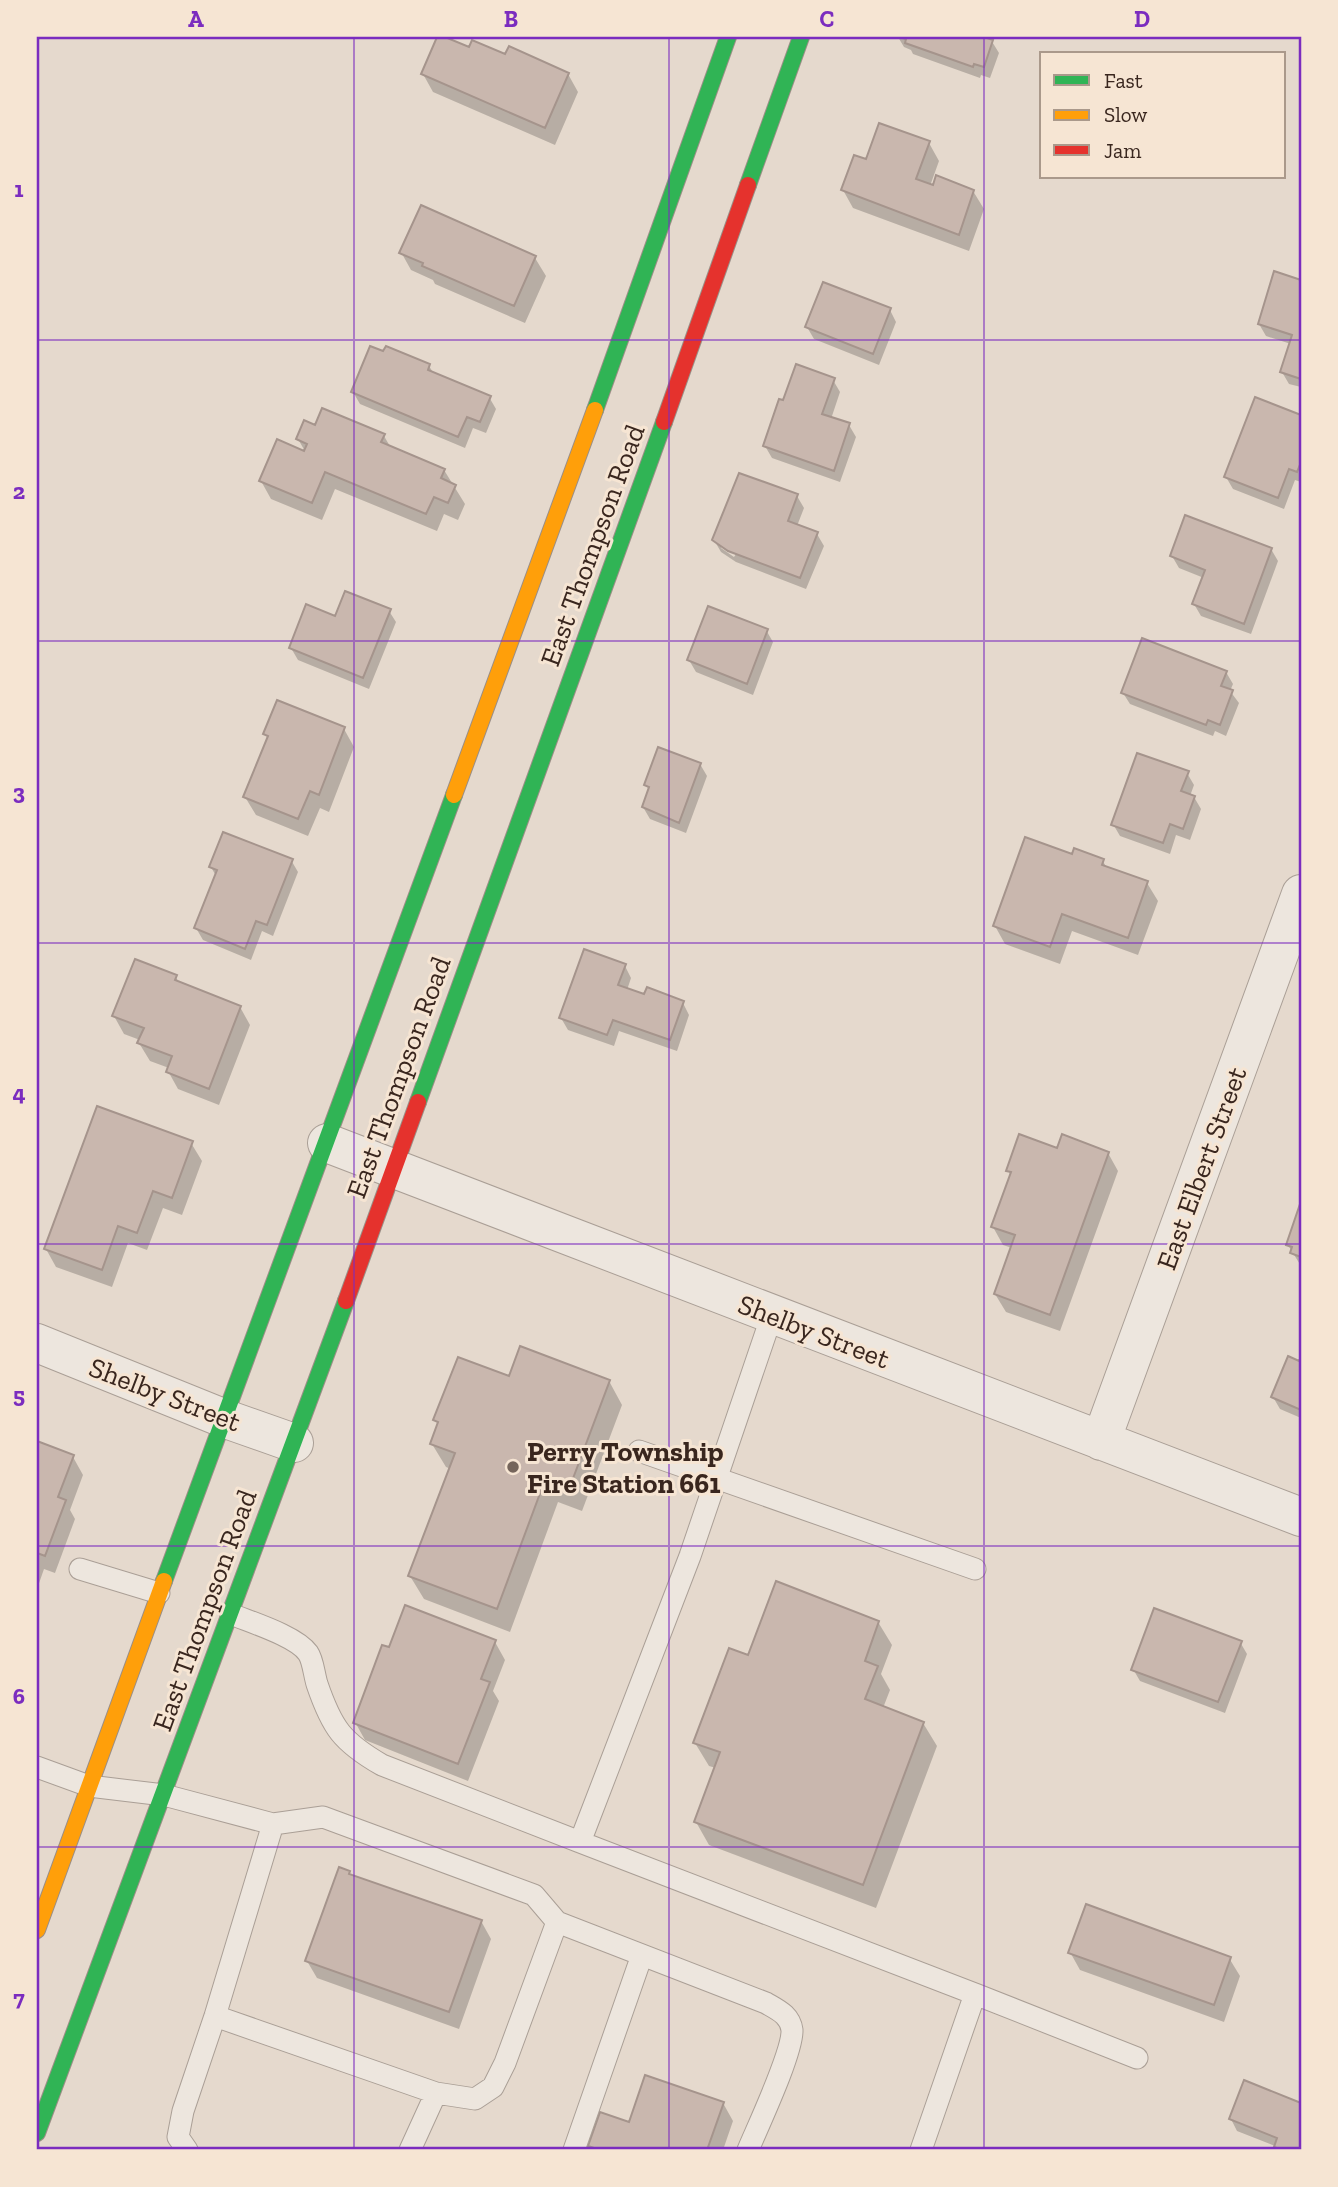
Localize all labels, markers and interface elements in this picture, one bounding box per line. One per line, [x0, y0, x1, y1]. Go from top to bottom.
text: A [188, 5, 204, 33]
text: B [504, 5, 518, 33]
text: C [820, 5, 834, 33]
text: D [1134, 5, 1150, 33]
legend [1040, 52, 1286, 178]
text: Fast [1104, 68, 1143, 93]
text: Slow [1104, 102, 1147, 127]
text: Jam [1104, 138, 1141, 163]
text: 1 [14, 175, 24, 203]
street label: East Thompson Road [533, 420, 652, 670]
text: 2 [13, 477, 25, 505]
text: 3 [13, 778, 25, 806]
street label: East Thompson Road [339, 952, 458, 1202]
street label: East Elbert Street [1149, 1062, 1254, 1274]
text: 4 [12, 1079, 26, 1107]
street label: Shelby Street [733, 1287, 895, 1376]
street label: Shelby Street [84, 1350, 246, 1439]
text: 5 [13, 1381, 25, 1409]
place label: Perry Township Fire Station 661 [527, 1435, 724, 1500]
marker: Perry Township Fire Station 661 [505, 1459, 521, 1475]
street label: East Thompson Road [145, 1485, 264, 1735]
text: 6 [13, 1682, 25, 1710]
text: 7 [13, 1984, 25, 2012]

